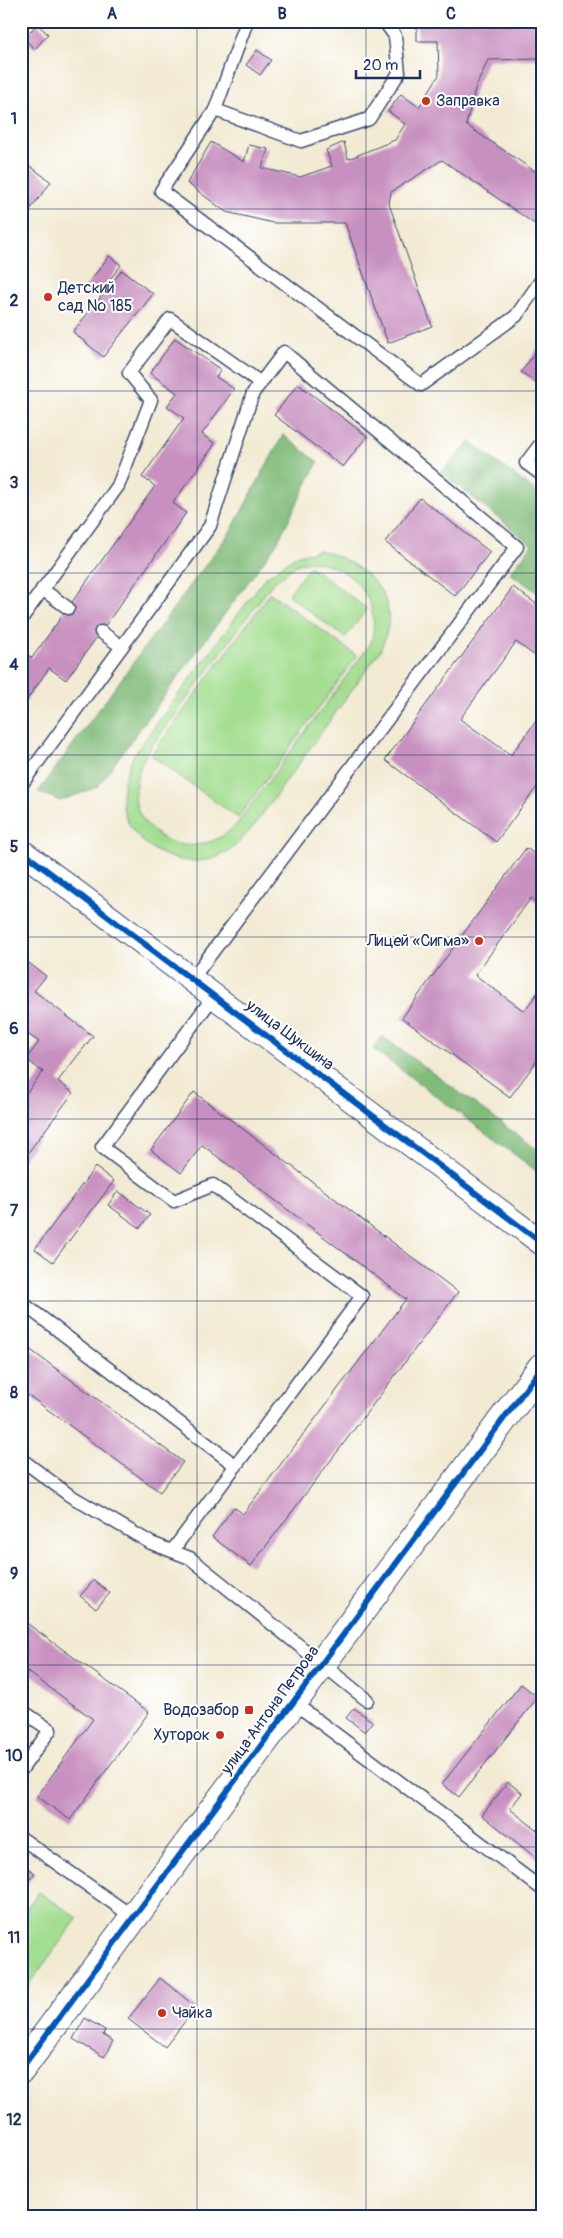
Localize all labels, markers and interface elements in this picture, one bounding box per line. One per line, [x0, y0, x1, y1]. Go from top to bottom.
text: A [107, 4, 118, 24]
text: B [277, 4, 287, 24]
text: C [446, 4, 456, 24]
scale bar [356, 48, 419, 80]
text: 20 m [363, 56, 398, 75]
place label: Заправка [436, 91, 500, 111]
marker: Заправка [420, 95, 432, 107]
text: 1 [11, 109, 17, 129]
place label: Детский сад № 185 [57, 278, 133, 316]
text: 2 [10, 291, 19, 311]
marker: Детский сад № 185 [42, 291, 54, 303]
text: 3 [10, 473, 19, 493]
text: 4 [9, 655, 19, 675]
text: 5 [10, 837, 19, 857]
place label: Лицей «Сигма» [366, 931, 469, 951]
marker: Лицей «Сигма» [473, 935, 485, 947]
street label: улица Шукшина [241, 995, 338, 1075]
text: 6 [9, 1019, 19, 1039]
text: 7 [10, 1201, 19, 1221]
text: 8 [10, 1383, 18, 1403]
text: 9 [10, 1564, 18, 1584]
street label: улица Антона Петрова [216, 1642, 323, 1779]
place label: Водозабор [163, 1700, 239, 1720]
marker: Водозабор [243, 1704, 255, 1716]
place label: Хуторок [154, 1725, 210, 1745]
marker: Хуторок [214, 1729, 226, 1741]
text: 10 [5, 1746, 23, 1766]
text: 11 [8, 1928, 20, 1948]
place label: Чайка [172, 2003, 212, 2023]
marker: Чайка [156, 2007, 168, 2019]
text: 12 [6, 2110, 22, 2130]

